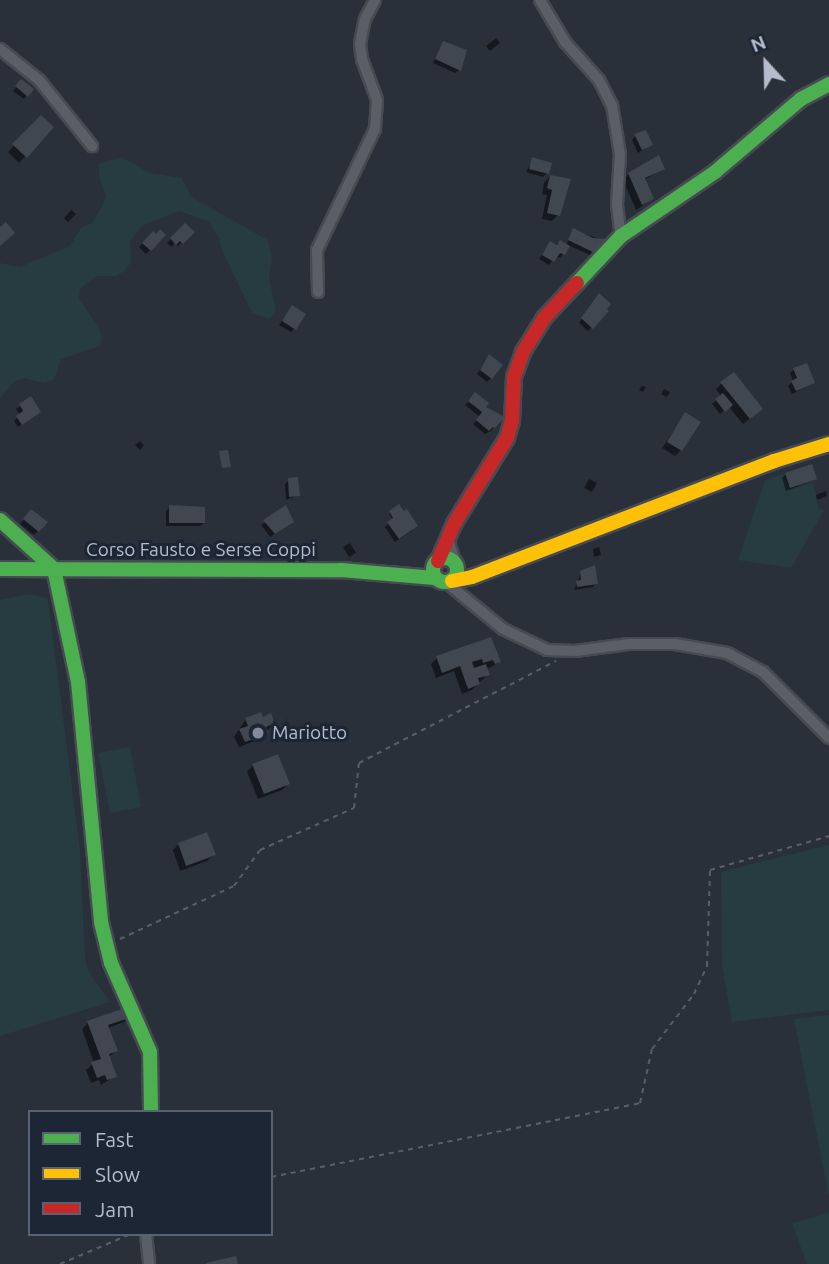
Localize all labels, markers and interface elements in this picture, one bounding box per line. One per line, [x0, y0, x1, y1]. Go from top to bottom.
north arrow [731, 28, 801, 98]
text: N [747, 31, 769, 56]
street label: Corso Fausto e Serse Coppi [86, 539, 316, 561]
place label: Mariotto [272, 722, 347, 744]
marker: Mariotto [250, 725, 266, 741]
legend [28, 1110, 273, 1236]
text: Fast [95, 1127, 133, 1151]
text: Slow [95, 1162, 140, 1186]
text: Jam [95, 1197, 134, 1221]

